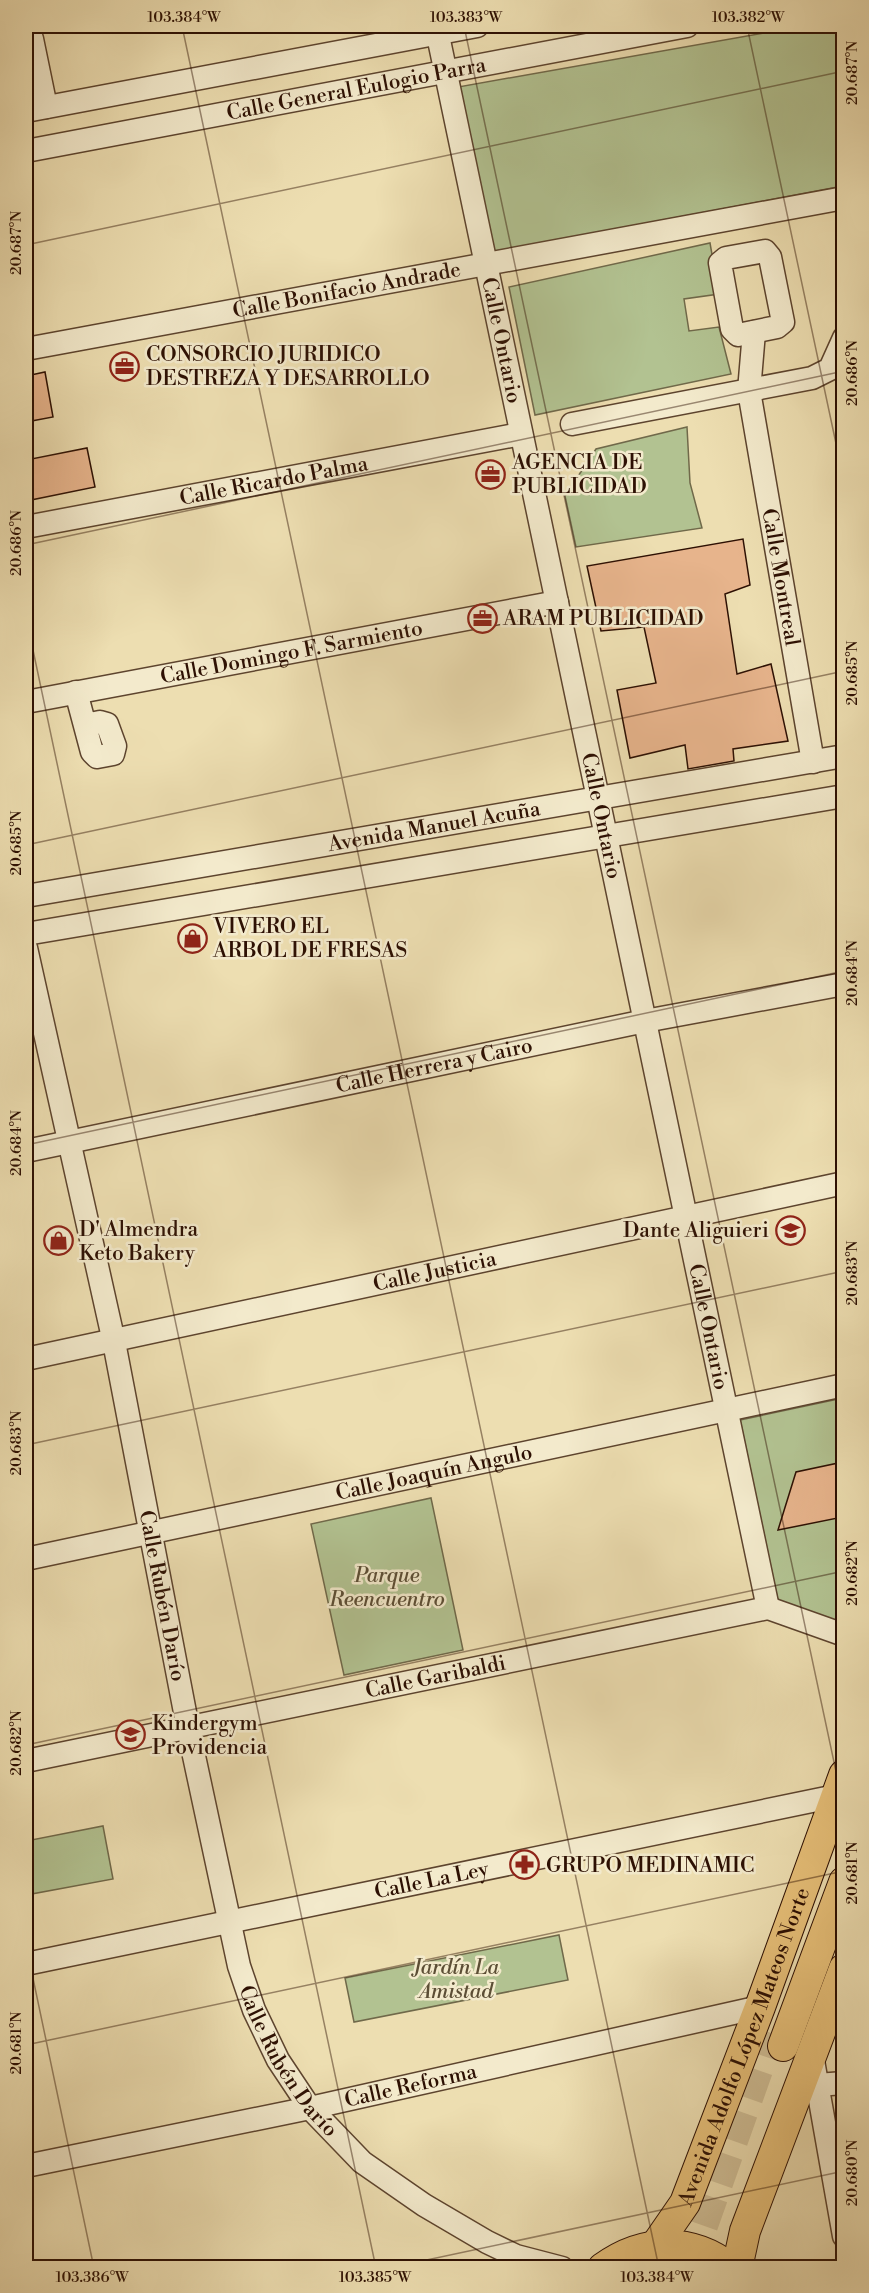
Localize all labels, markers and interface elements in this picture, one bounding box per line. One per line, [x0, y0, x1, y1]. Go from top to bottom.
text: 103.384°W [147, 8, 221, 27]
text: 103.383°W [430, 8, 503, 27]
text: 103.382°W [712, 8, 785, 27]
text: 20.687°N [843, 41, 862, 105]
street label: Calle General Eulogio Parra [224, 52, 489, 127]
text: 20.687°N [7, 211, 26, 275]
street label: Calle Bonifacio Andrade [231, 257, 463, 325]
street label: Calle Ontario [475, 275, 527, 406]
text: 20.686°N [843, 340, 862, 406]
place label: CONSORCIO JURIDICO DESTREZA Y DESARROLLO [146, 342, 430, 392]
office icon: CONSORCIO JURIDICO DESTREZA Y DESARROLLO [109, 350, 141, 382]
place label: AGENCIA DE PUBLICIDAD [511, 450, 647, 500]
street label: Calle Ricardo Palma [177, 451, 371, 512]
office icon: AGENCIA DE PUBLICIDAD [475, 458, 507, 490]
street label: Calle Montreal [755, 506, 805, 648]
text: 20.686°N [7, 510, 26, 576]
office icon: ARAM PUBLICIDAD [466, 602, 498, 634]
place label: ARAM PUBLICIDAD [502, 606, 704, 632]
street label: Calle Domingo F. Sarmiento [158, 616, 425, 690]
text: 20.685°N [843, 640, 862, 706]
street label: Calle Ontario [575, 751, 627, 881]
street label: Avenida Manuel Acuña [325, 796, 543, 858]
text: 20.685°N [7, 810, 26, 876]
place label: VIVERO EL ARBOL DE FRESAS [212, 914, 407, 964]
shop icon: VIVERO EL ARBOL DE FRESAS [176, 922, 208, 954]
text: 20.684°N [843, 940, 862, 1006]
street label: Calle Herrera y Cairo [334, 1033, 535, 1100]
text: 20.684°N [7, 1110, 26, 1176]
school or university icon: Dante Aliguieri [774, 1214, 806, 1246]
place label: D' Almendra Keto Bakery [79, 1217, 198, 1267]
place label: Dante Aliguieri [623, 1218, 769, 1244]
shop icon: D' Almendra Keto Bakery [42, 1225, 74, 1257]
text: 20.683°N [843, 1240, 862, 1306]
street label: Calle Justicia [371, 1246, 499, 1298]
street label: Calle Ontario [682, 1262, 734, 1392]
text: 20.683°N [7, 1410, 26, 1476]
street label: Calle Joaquín Angulo [333, 1440, 535, 1507]
street label: Calle Rubén Darío [133, 1508, 191, 1684]
text: 20.682°N [843, 1540, 862, 1606]
park label: Parque Reencuentro [328, 1563, 445, 1613]
street label: Calle Garibaldi [363, 1650, 508, 1705]
text: 20.682°N [7, 1710, 26, 1776]
place label: Kindergym Providencia [152, 1711, 268, 1761]
school or university icon: Kindergym Providencia [115, 1719, 147, 1751]
text: 20.681°N [843, 1842, 862, 1904]
pharmacy icon: GRUPO MEDINAMIC [509, 1849, 541, 1881]
place label: GRUPO MEDINAMIC [546, 1853, 754, 1879]
street label: Calle La Ley [372, 1856, 492, 1905]
street label: Avenida Adolfo López Mateos Norte [673, 1884, 816, 2211]
park label: Jardín La Amistad [411, 1955, 499, 2005]
street label: Calle Rubén Darío [233, 1982, 343, 2143]
text: 20.681°N [7, 2012, 26, 2074]
street label: Calle Reforma [342, 2059, 480, 2114]
text: 20.680°N [843, 2140, 862, 2206]
text: 103.386°W [55, 2268, 129, 2287]
text: 103.385°W [339, 2268, 412, 2287]
text: 103.384°W [620, 2268, 694, 2287]

